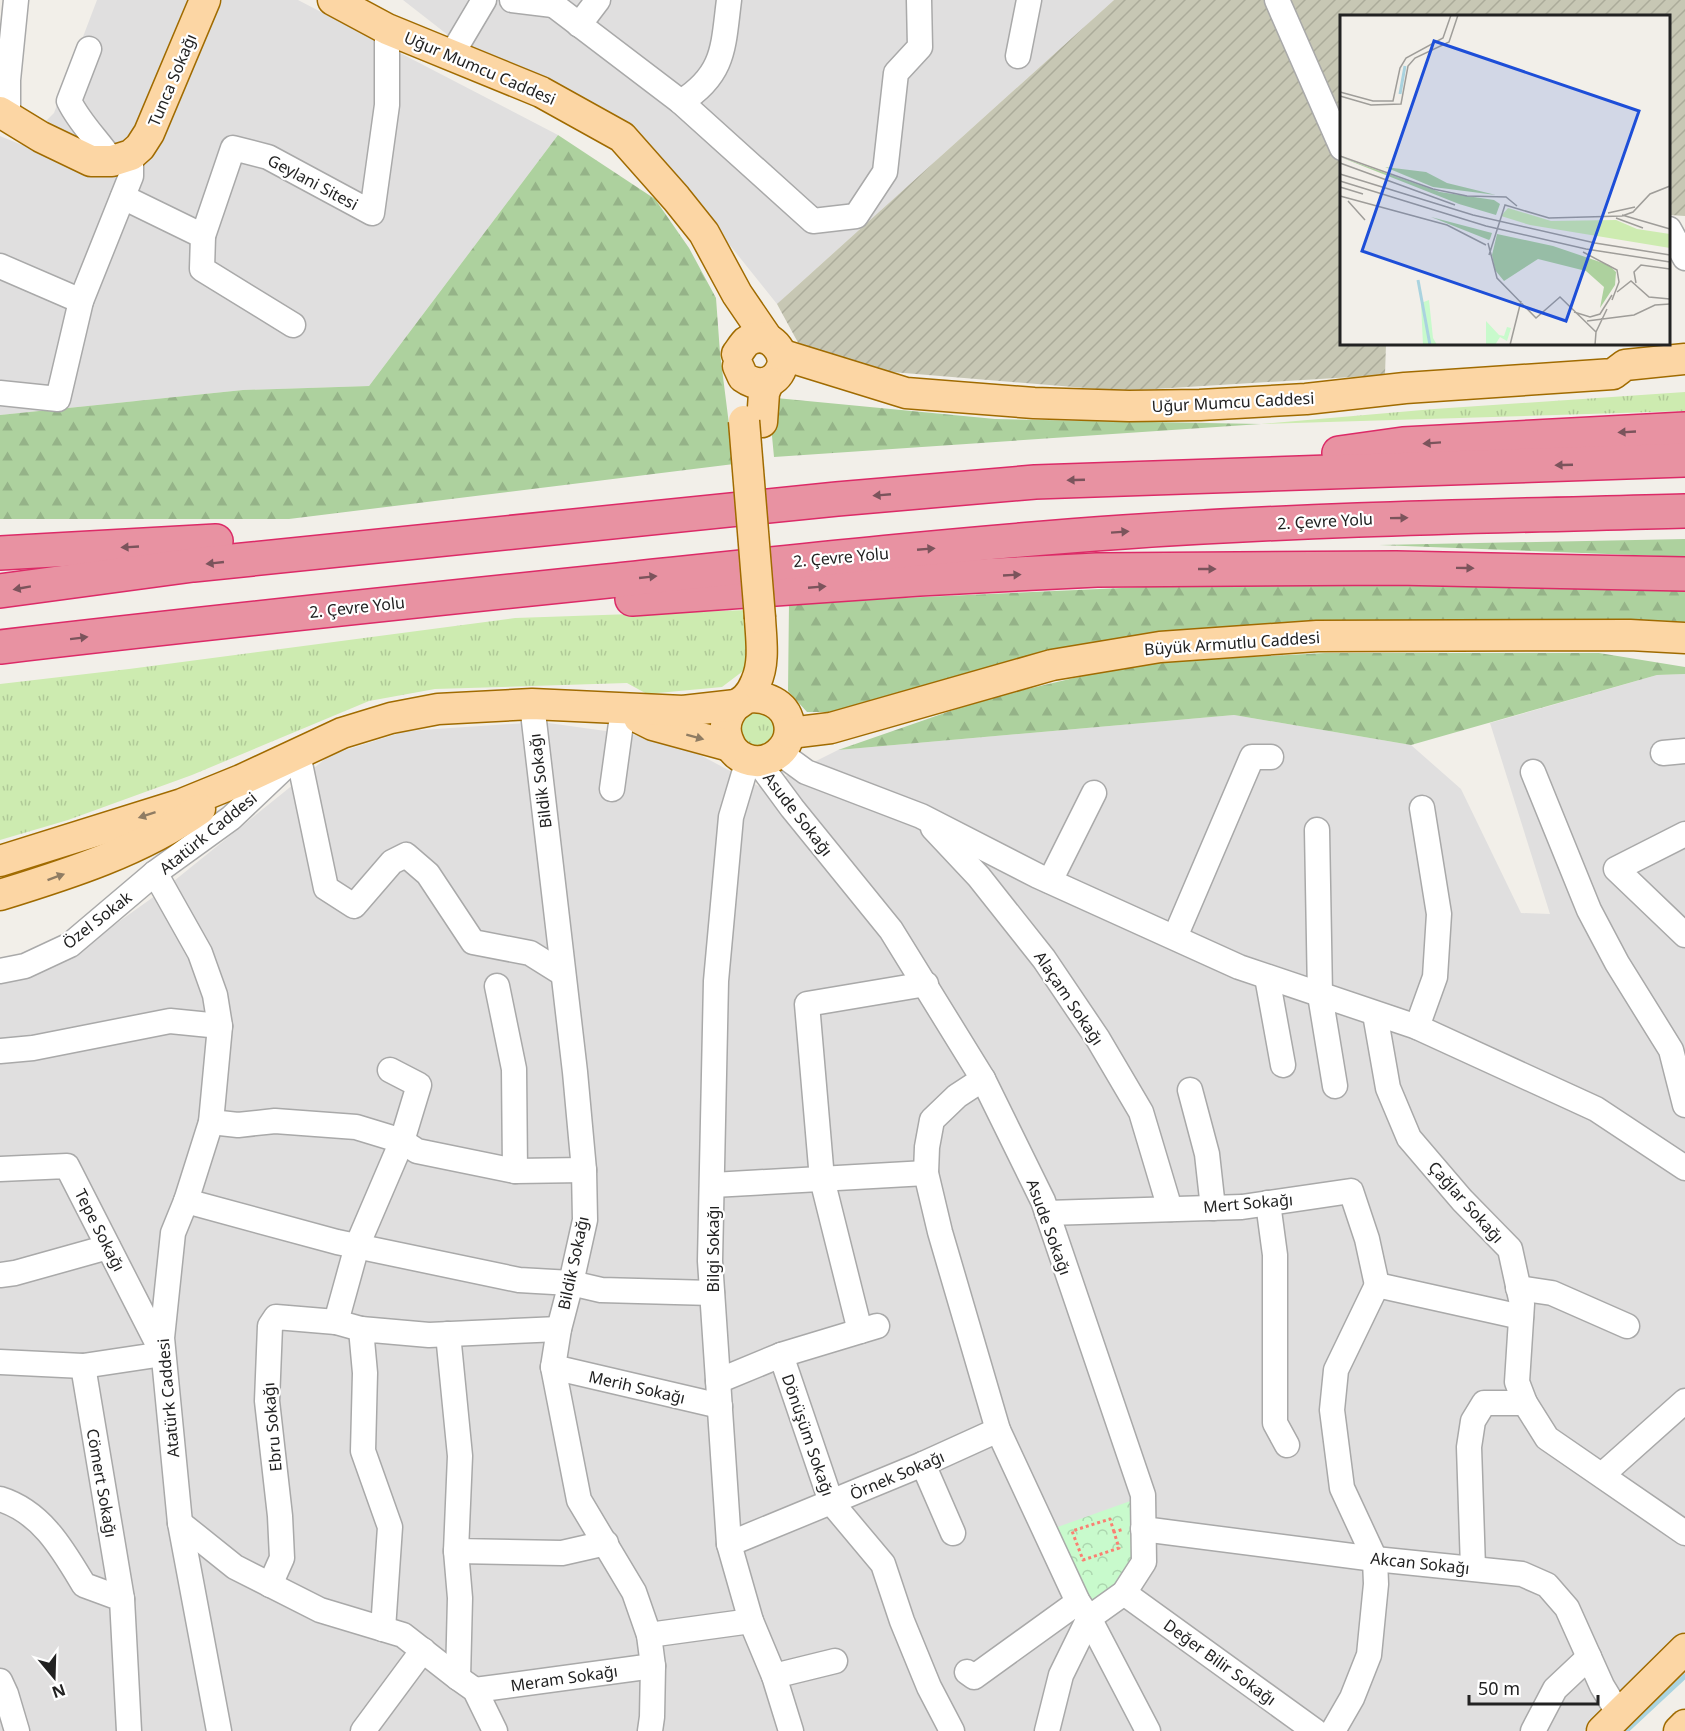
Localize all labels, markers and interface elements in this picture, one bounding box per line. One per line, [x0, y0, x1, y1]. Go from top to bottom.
inset map [1340, 15, 1670, 345]
street label: Uğur Mumcu Caddesi [401, 26, 559, 110]
street label: Tunca Sokağı [143, 30, 201, 130]
street label: Geylani Sitesi [264, 149, 362, 215]
street label: Uğur Mumcu Caddesi [1151, 387, 1315, 417]
one-way arrow [1617, 427, 1636, 437]
one-way arrow [1422, 438, 1441, 447]
one-way arrow [1554, 460, 1573, 470]
one-way arrow [1067, 475, 1086, 485]
one-way arrow [872, 490, 891, 500]
street label: 2. Çevre Yolu [1277, 508, 1373, 534]
one-way arrow [1389, 514, 1408, 523]
one-way arrow [1111, 527, 1130, 537]
street label: 2. Çevre Yolu [792, 542, 890, 572]
one-way arrow [120, 543, 139, 552]
one-way arrow [916, 544, 935, 554]
one-way arrow [206, 558, 225, 568]
one-way arrow [1455, 563, 1474, 573]
one-way arrow [1197, 564, 1216, 574]
one-way arrow [1003, 570, 1022, 580]
one-way arrow [639, 572, 658, 581]
one-way arrow [808, 582, 827, 592]
one-way arrow [12, 583, 31, 592]
street label: 2. Çevre Yolu [308, 591, 406, 623]
street label: Büyük Armutlu Caddesi [1143, 626, 1321, 660]
one-way arrow [70, 633, 89, 642]
street label: Bildik Sokağı [523, 732, 557, 830]
one-way arrow [686, 732, 704, 742]
street label: Asude Sokağı [758, 768, 838, 860]
street label: Atatürk Caddesi [155, 787, 261, 879]
one-way arrow [138, 811, 156, 820]
one-way arrow [47, 871, 65, 881]
street label: Özel Sokak [58, 886, 136, 954]
street label: Alaçam Sokağı [1029, 947, 1109, 1049]
street label: Çağlar Sokağı [1423, 1156, 1509, 1248]
street label: Asude Sokağı [1021, 1176, 1077, 1278]
street label: Tepe Sokağı [70, 1185, 130, 1275]
street label: Mert Sokağı [1202, 1188, 1294, 1218]
street label: Bilgi Sokağı [702, 1206, 724, 1292]
street label: Bildik Sokağı [552, 1214, 594, 1312]
street label: Atatürk Caddesi [152, 1337, 184, 1459]
street label: Merih Sokağı [587, 1365, 687, 1409]
street label: Dönüşüm Sokağı [777, 1371, 839, 1499]
street label: Ebru Sokağı [257, 1382, 287, 1472]
street label: Cömert Sokağı [82, 1427, 122, 1539]
street label: Örnek Sokağı [846, 1445, 948, 1505]
street label: Akcan Sokağı [1369, 1547, 1471, 1579]
street label: Değer Bilir Sokağı [1159, 1614, 1281, 1710]
north arrow [24, 1647, 84, 1707]
street label: Meram Sokağı [509, 1660, 619, 1696]
scale bar [1469, 1668, 1598, 1706]
text: 50 m [1478, 1676, 1520, 1700]
text: N [49, 1679, 69, 1704]

